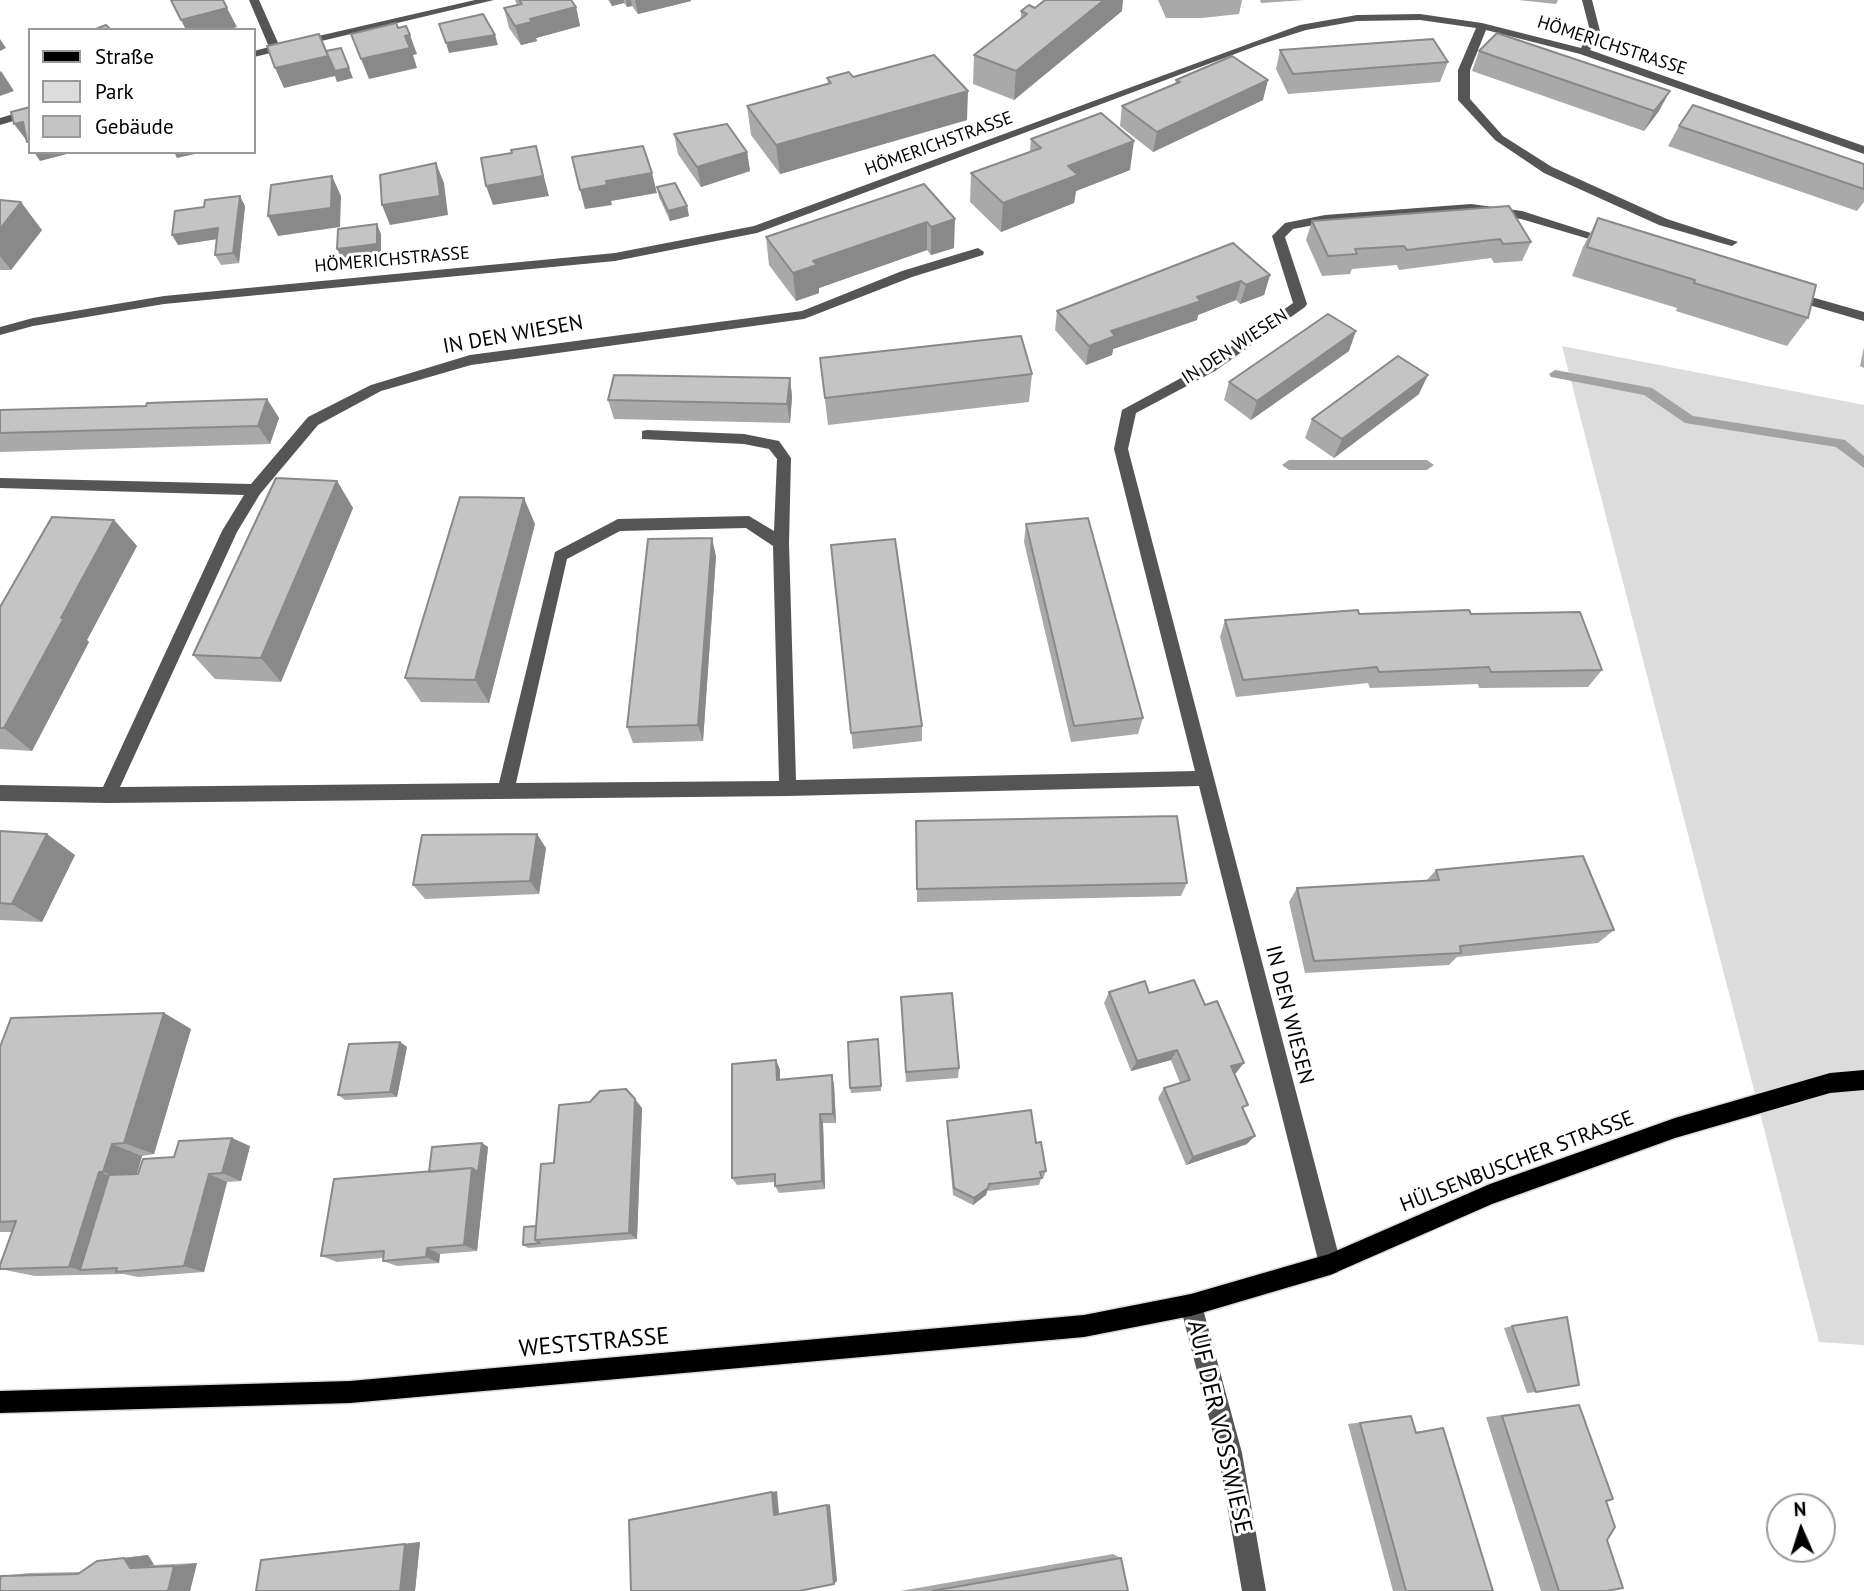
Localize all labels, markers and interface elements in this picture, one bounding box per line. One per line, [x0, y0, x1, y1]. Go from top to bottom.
street label: HÖMERICHSTRASSE [1535, 12, 1689, 80]
legend [28, 28, 256, 154]
text: Straße [95, 43, 154, 70]
text: Park [95, 78, 134, 105]
street label: HÖMERICHSTRASSE [862, 107, 1016, 181]
text: Gebäude [95, 113, 174, 140]
street label: HÖMERICHSTRASSE [314, 242, 470, 278]
street label: IN DEN WIESEN [1178, 305, 1292, 389]
street label: IN DEN WIESEN [441, 310, 585, 360]
street label: IN DEN WIESEN [1260, 943, 1318, 1087]
street label: HÜLSENBUSCHER STRASSE [1397, 1106, 1637, 1218]
street label: AUF DER VOSSWIESE [1180, 1318, 1258, 1536]
street label: WESTSTRASSE [518, 1322, 670, 1364]
north arrow [1766, 1493, 1836, 1563]
text: N [1793, 1497, 1807, 1521]

